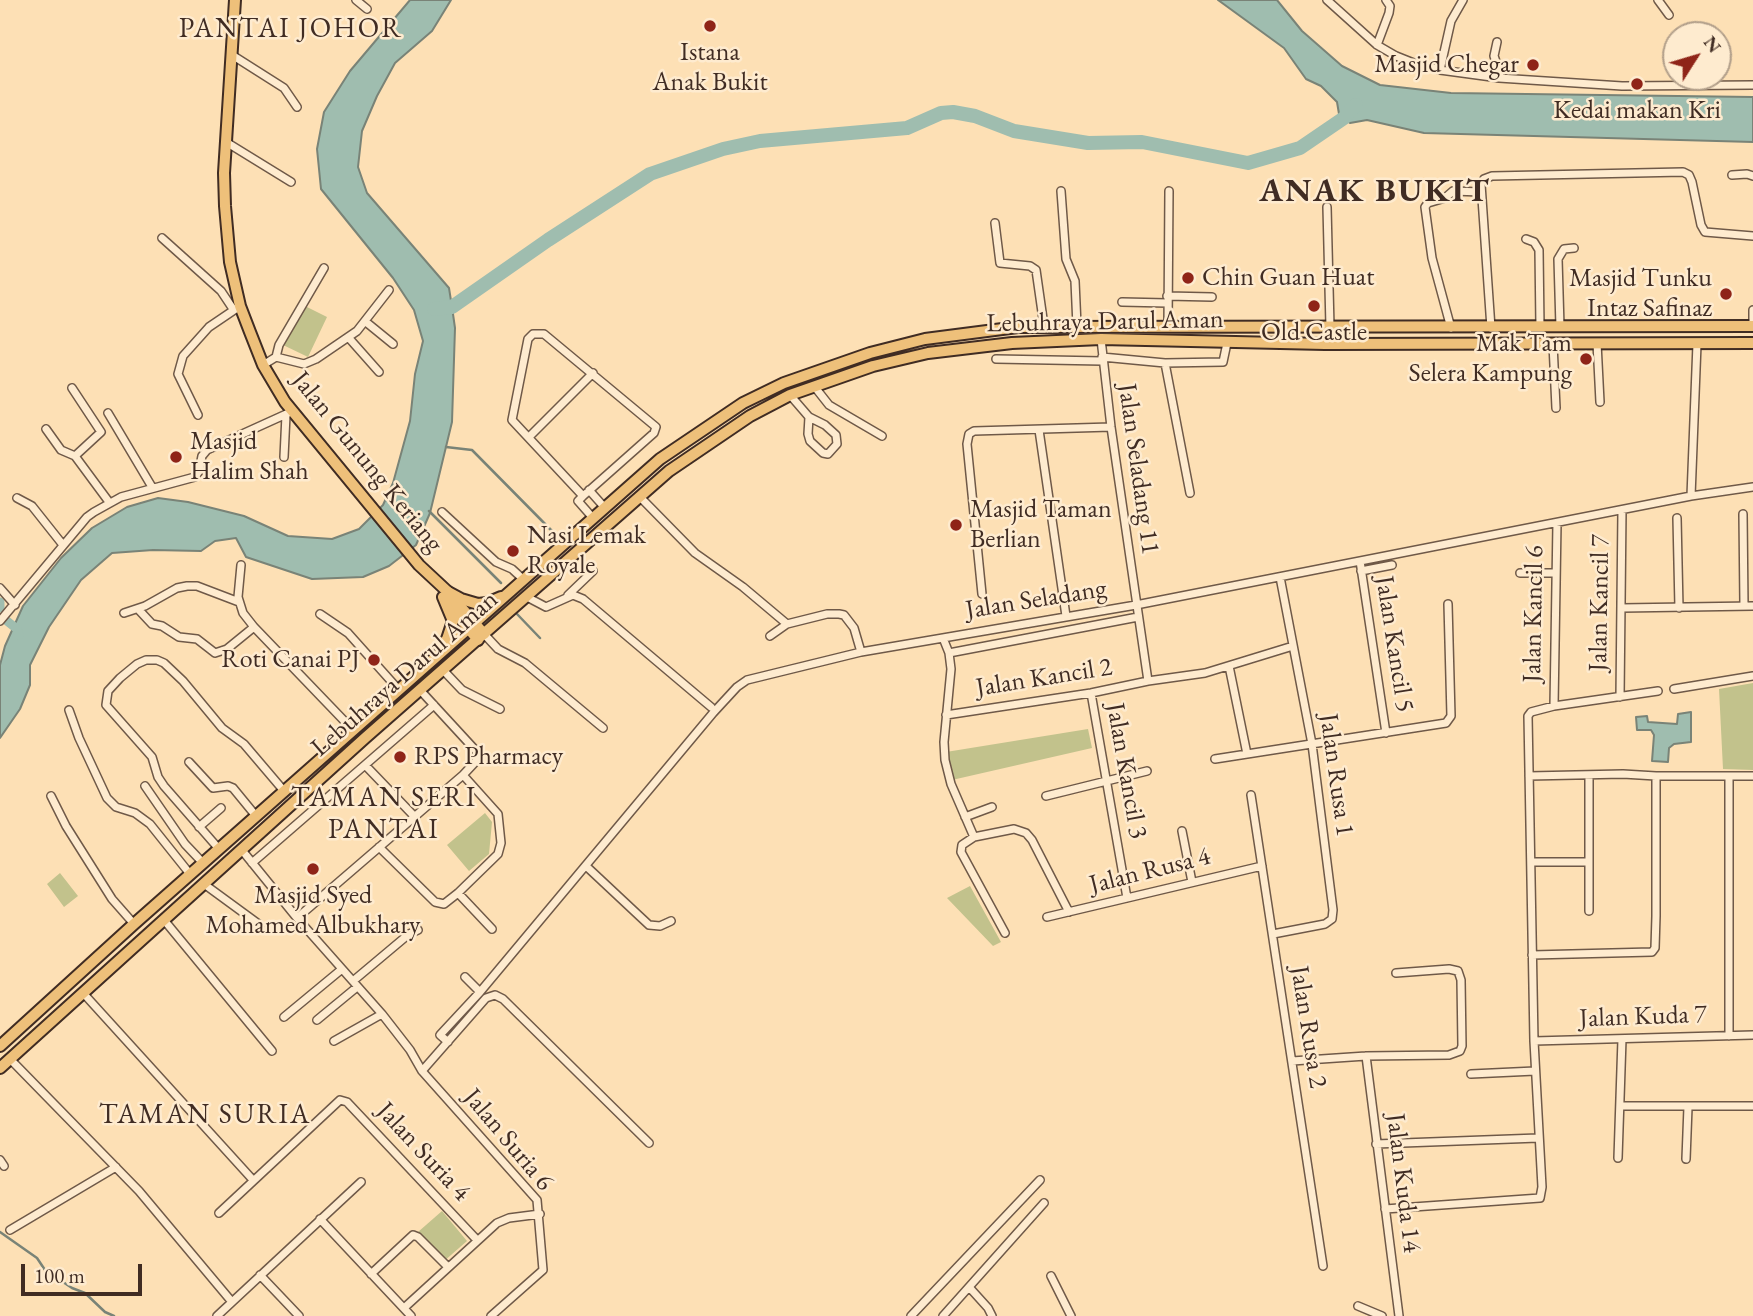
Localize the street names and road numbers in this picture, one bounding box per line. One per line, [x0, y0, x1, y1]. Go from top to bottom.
street label: Lebuhraya Darul Aman [986, 304, 1224, 340]
street label: Jalan Gunung Keriang [285, 365, 449, 559]
street label: Jalan Seladang 11 [1111, 382, 1165, 556]
street label: Jalan Kancil 7 [1583, 534, 1617, 672]
street label: Jalan Kancil 6 [1517, 545, 1551, 683]
street label: Jalan Seladang [963, 573, 1109, 627]
street label: Jalan Kancil 5 [1368, 574, 1420, 714]
street label: Lebuhraya Darul Aman [305, 584, 505, 764]
street label: Jalan Kancil 2 [974, 652, 1114, 704]
street label: Jalan Kancil 3 [1099, 701, 1153, 841]
street label: Jalan Rusa 1 [1312, 712, 1360, 838]
street label: Jalan Rusa 4 [1086, 841, 1214, 901]
street label: Jalan Rusa 2 [1283, 964, 1333, 1090]
street label: Jalan Kuda 7 [1579, 999, 1707, 1035]
street label: Jalan Suria 6 [456, 1083, 560, 1197]
street label: Jalan Suria 4 [369, 1096, 477, 1208]
street label: Jalan Kuda 14 [1379, 1112, 1427, 1254]

